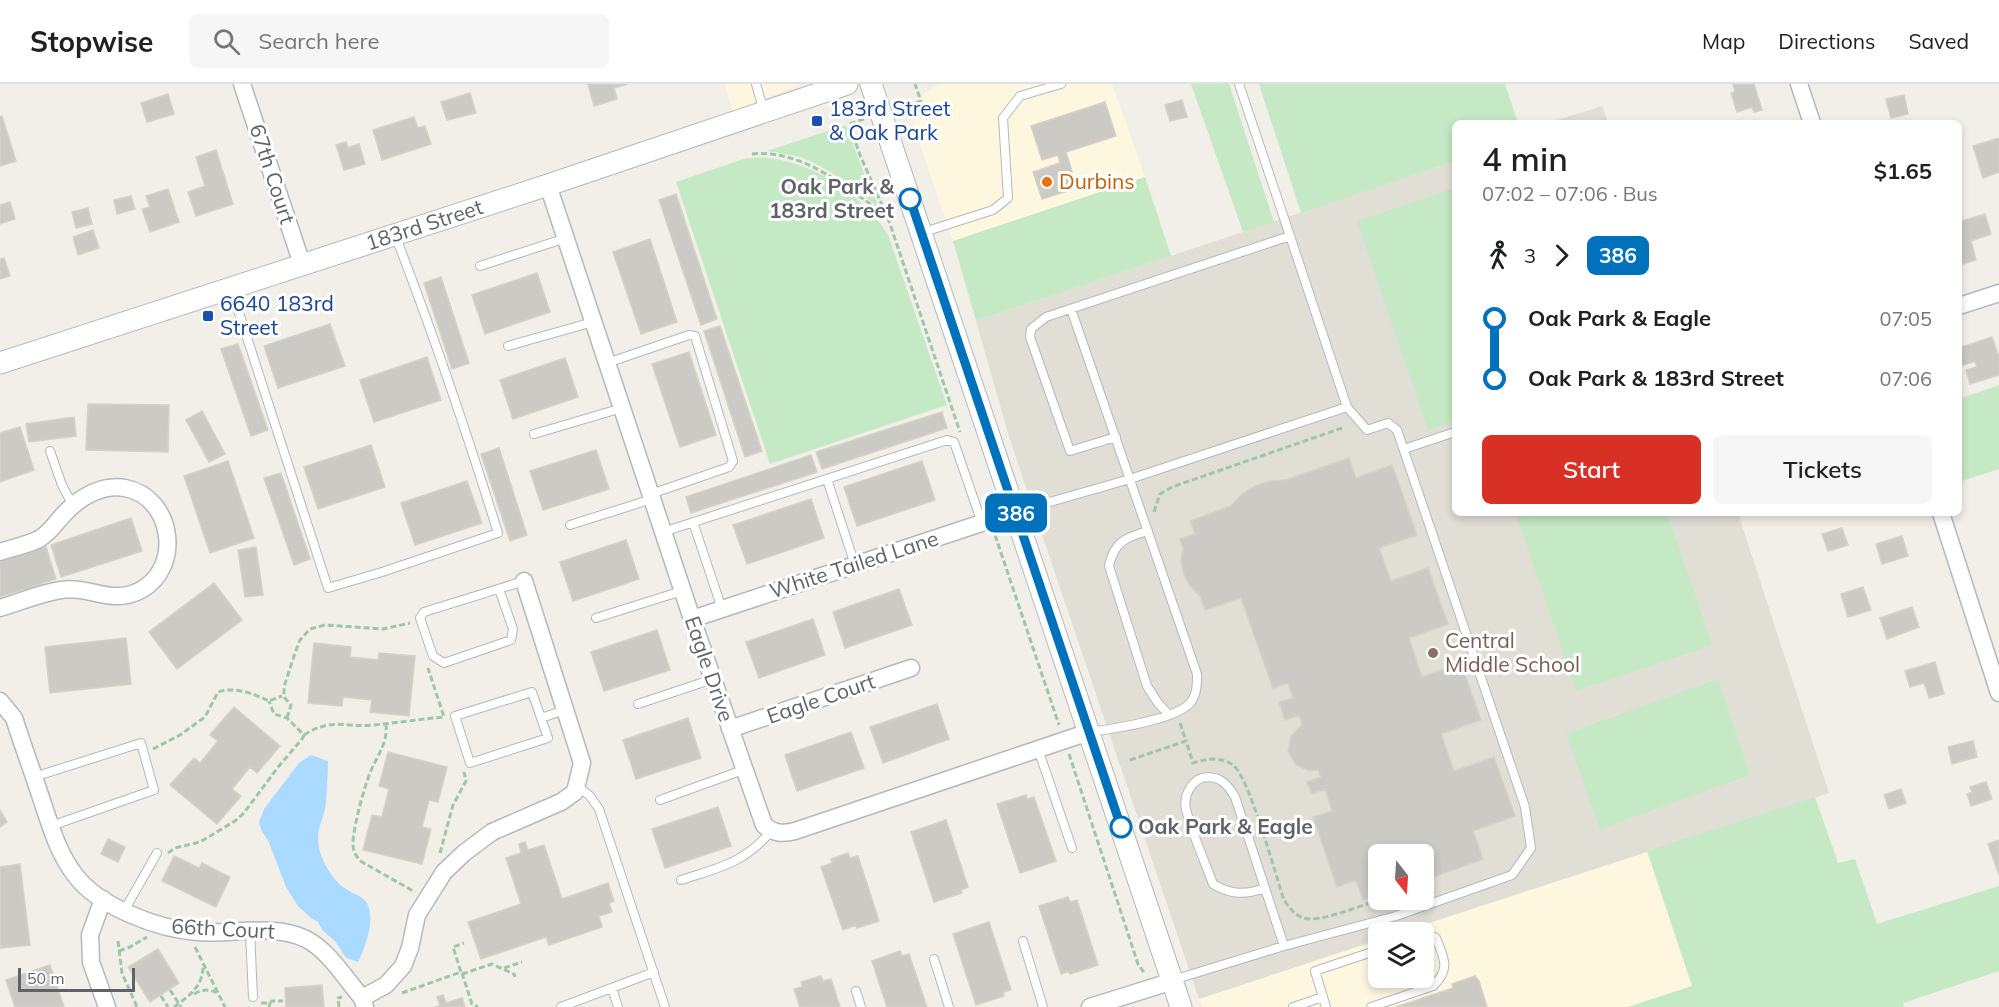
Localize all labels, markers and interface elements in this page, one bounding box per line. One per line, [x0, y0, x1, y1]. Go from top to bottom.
search box [189, 14, 609, 68]
text: Stopwise [30, 24, 153, 59]
icon: search [210, 25, 243, 58]
text: Search here [258, 27, 379, 55]
text: Map [1702, 28, 1745, 54]
text: Directions [1778, 28, 1875, 54]
text: Saved [1908, 28, 1969, 54]
place label: 183rd Street & Oak Park [829, 95, 950, 145]
marker: 183rd Street & Oak Park [810, 114, 824, 128]
street label: 67th Court [245, 120, 301, 227]
text: 4 min [1482, 138, 1568, 179]
text: $1.65 [1874, 157, 1932, 185]
place label: Durbins [1059, 168, 1135, 194]
place label: Oak Park & 183rd Street [769, 173, 895, 223]
marker: Durbins [1040, 175, 1054, 189]
text: 07:02 – 07:06 · Bus [1482, 181, 1658, 206]
marker: Oak Park & 183rd Street [899, 188, 921, 210]
street label: 183rd Street [362, 193, 486, 255]
icon: walk [1482, 239, 1515, 272]
icon: forward [1545, 239, 1578, 272]
text: 386 [1599, 242, 1637, 268]
text: 3 [1524, 243, 1536, 268]
place label: 6640 183rd Street [220, 290, 334, 340]
text: Oak Park & Eagle [1528, 304, 1711, 332]
text: 07:05 [1879, 306, 1932, 331]
marker: 6640 183rd Street [201, 309, 215, 323]
text: Oak Park & 183rd Street [1528, 364, 1784, 392]
text: 07:06 [1879, 366, 1932, 391]
button: Start [1482, 435, 1701, 504]
button: Tickets [1713, 435, 1932, 504]
line badge: 386 [982, 494, 1050, 532]
text: 386 [997, 500, 1035, 526]
street label: White Tailed Lane [766, 525, 941, 604]
street label: Eagle Drive [680, 612, 740, 725]
place label: Central Middle School [1445, 627, 1580, 677]
marker: Central Middle School [1426, 646, 1440, 660]
street label: Eagle Court [763, 667, 878, 729]
place label: Oak Park & Eagle [1138, 813, 1313, 839]
marker: Oak Park & Eagle [1110, 816, 1132, 838]
north arrow [1368, 844, 1434, 910]
map controls [1368, 844, 1434, 988]
street label: 66th Court [171, 912, 275, 944]
button: layers [1368, 922, 1434, 988]
scale bar [18, 965, 135, 992]
text: 50 m [27, 968, 64, 988]

